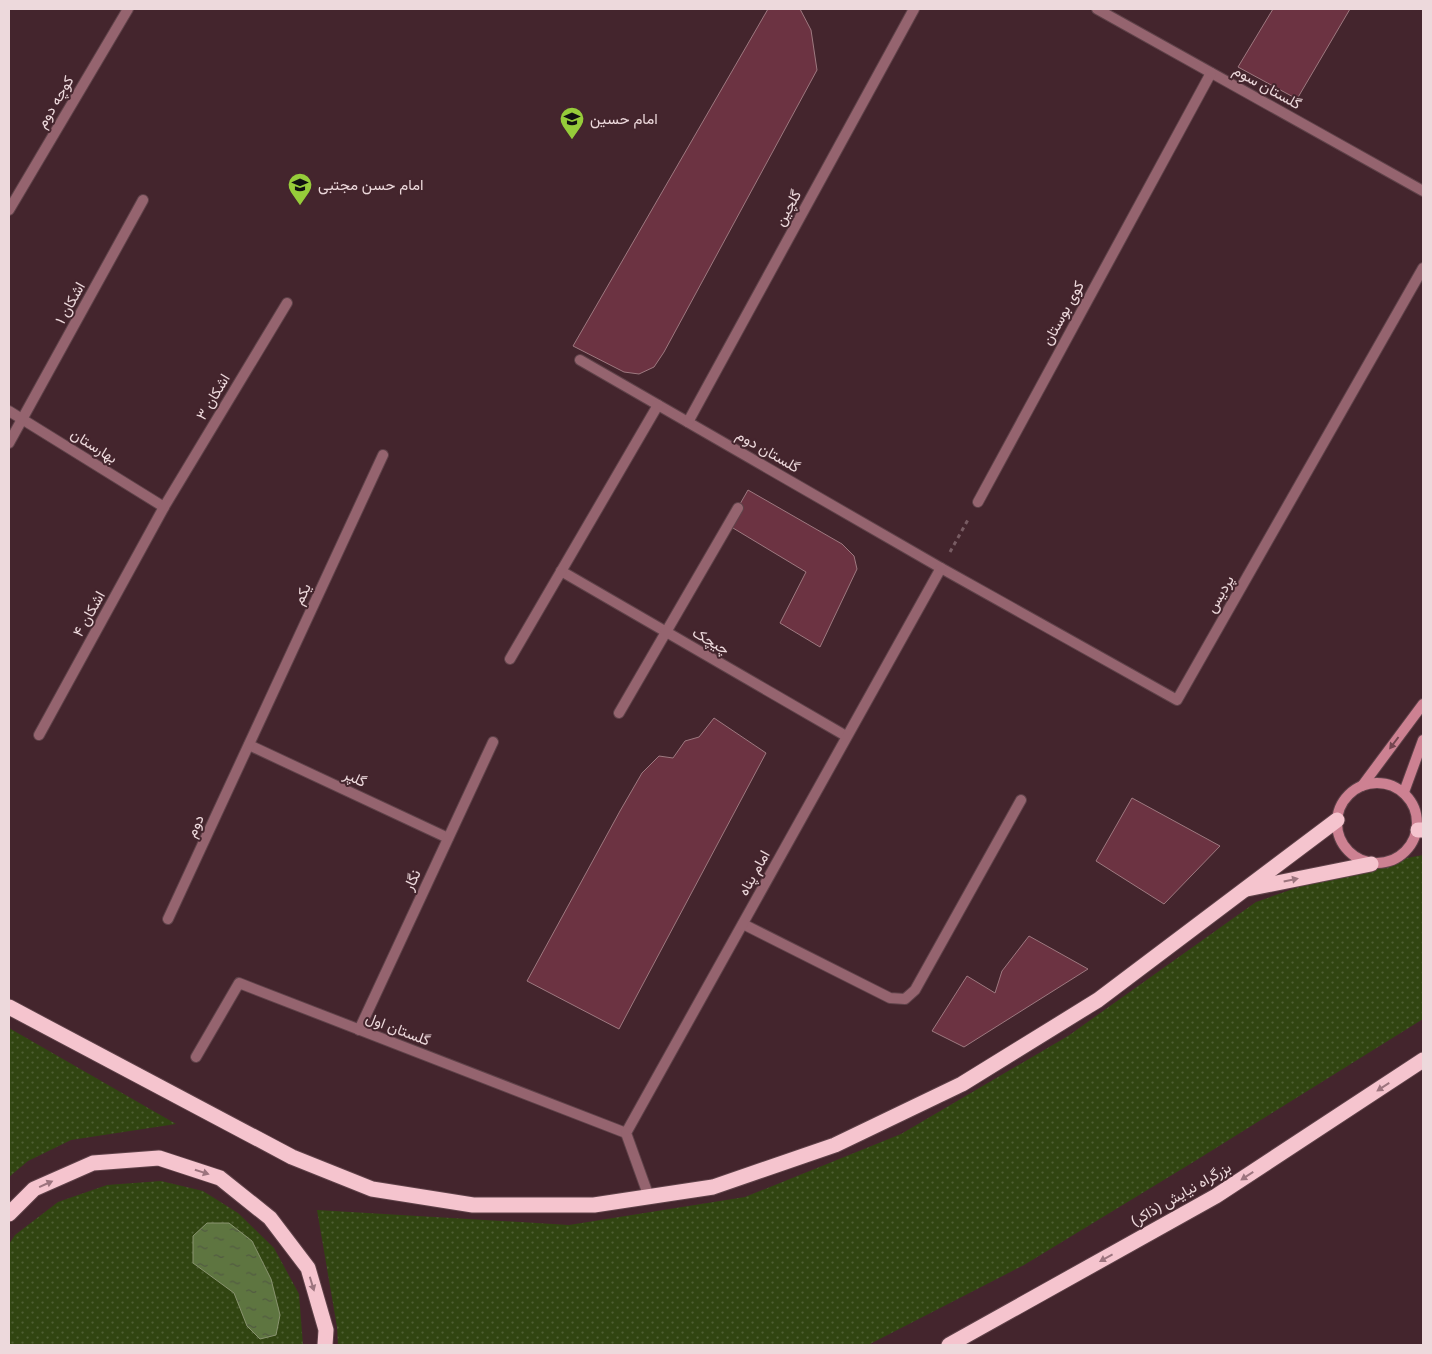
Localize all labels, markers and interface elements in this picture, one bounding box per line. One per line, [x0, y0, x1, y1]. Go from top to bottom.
street label: گلستان سوم [1229, 59, 1306, 114]
street label: کوچه دوم [31, 71, 79, 132]
school or university icon: امام حسین [559, 106, 585, 140]
place label: امام حسین [590, 108, 658, 129]
school or university icon: امام حسن مجتبی [287, 172, 313, 206]
place label: امام حسن مجتبی [318, 174, 424, 195]
street label: گلچین [769, 186, 806, 230]
street label: کوی بوستان [1036, 277, 1089, 349]
street label: اشکان ۱ [49, 278, 89, 327]
street label: اشکان ۳ [190, 370, 234, 423]
street label: بهارستان [67, 423, 122, 467]
street label: گلستان دوم [732, 424, 804, 477]
street label: پردیس [1200, 571, 1239, 616]
street label: یکم [287, 579, 316, 608]
street label: اشکان ۴ [67, 587, 109, 640]
street label: چیچک [689, 622, 734, 660]
one-way arrow [1389, 736, 1399, 750]
street label: گلپر [339, 763, 370, 792]
street label: دوم [180, 811, 209, 841]
street label: امام پناه [733, 846, 775, 899]
street label: نگار [397, 866, 425, 894]
one-way arrow [1283, 876, 1299, 884]
street label: گلستان اول [363, 1007, 434, 1050]
one-way arrow [1376, 1082, 1389, 1092]
street label: بزرگراه نیایش (ذاکر) [1127, 1156, 1235, 1231]
one-way arrow [194, 1168, 209, 1176]
one-way arrow [1240, 1171, 1253, 1181]
one-way arrow [39, 1179, 53, 1187]
one-way arrow [1100, 1253, 1113, 1262]
one-way arrow [309, 1276, 317, 1291]

